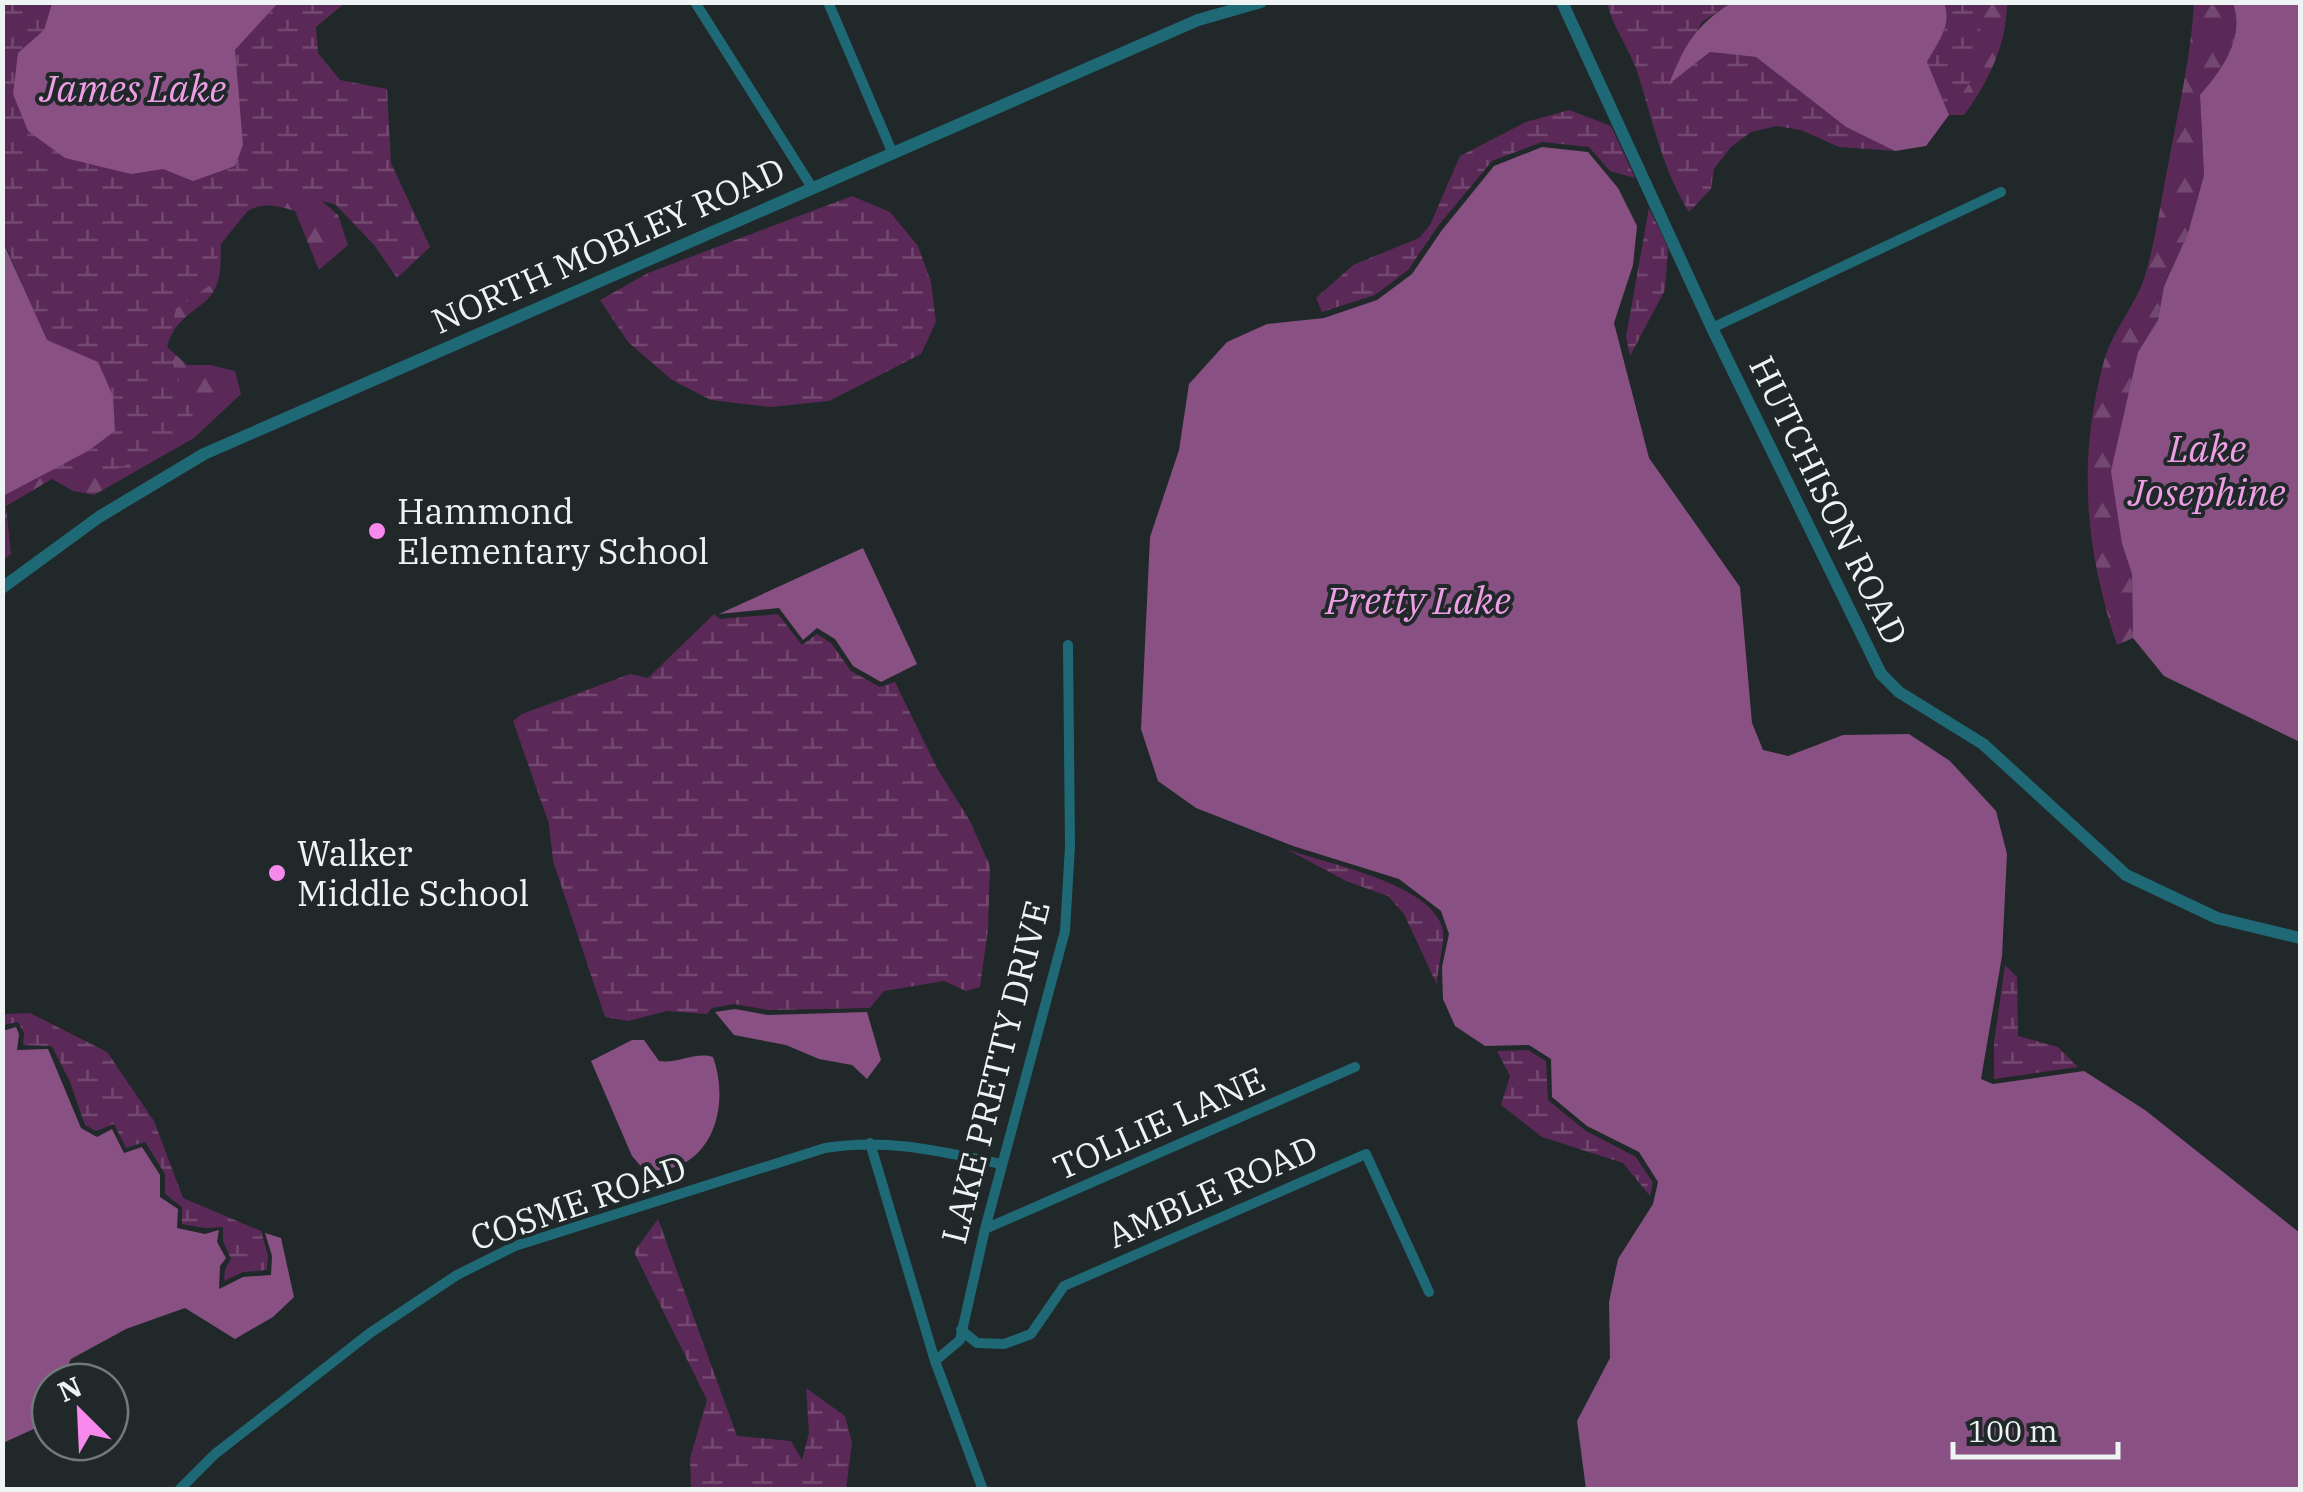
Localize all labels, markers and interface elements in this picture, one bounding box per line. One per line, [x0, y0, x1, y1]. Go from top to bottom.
water label: James Lake [39, 63, 226, 112]
street label: NORTH MOBLEY ROAD [424, 146, 792, 344]
street label: HUTCHISON ROAD [1739, 348, 1919, 652]
water label: Lake Josephine [2127, 423, 2286, 516]
place label: Hammond Elementary School [397, 488, 709, 574]
marker: Hammond Elementary School [366, 520, 388, 542]
water label: Pretty Lake [1324, 575, 1511, 624]
place label: Walker Middle School [297, 830, 529, 916]
marker: Walker Middle School [266, 862, 288, 884]
street label: LAKE PRETTY DRIVE [930, 896, 1060, 1248]
street label: TOLLIE LANE [1046, 1056, 1272, 1190]
street label: AMBLE ROAD [1100, 1124, 1324, 1258]
street label: COSME ROAD [464, 1144, 692, 1260]
north arrow [30, 1362, 130, 1462]
text: N [52, 1367, 87, 1410]
scale bar [1953, 1397, 2118, 1459]
text: 100 m [1968, 1411, 2058, 1450]

